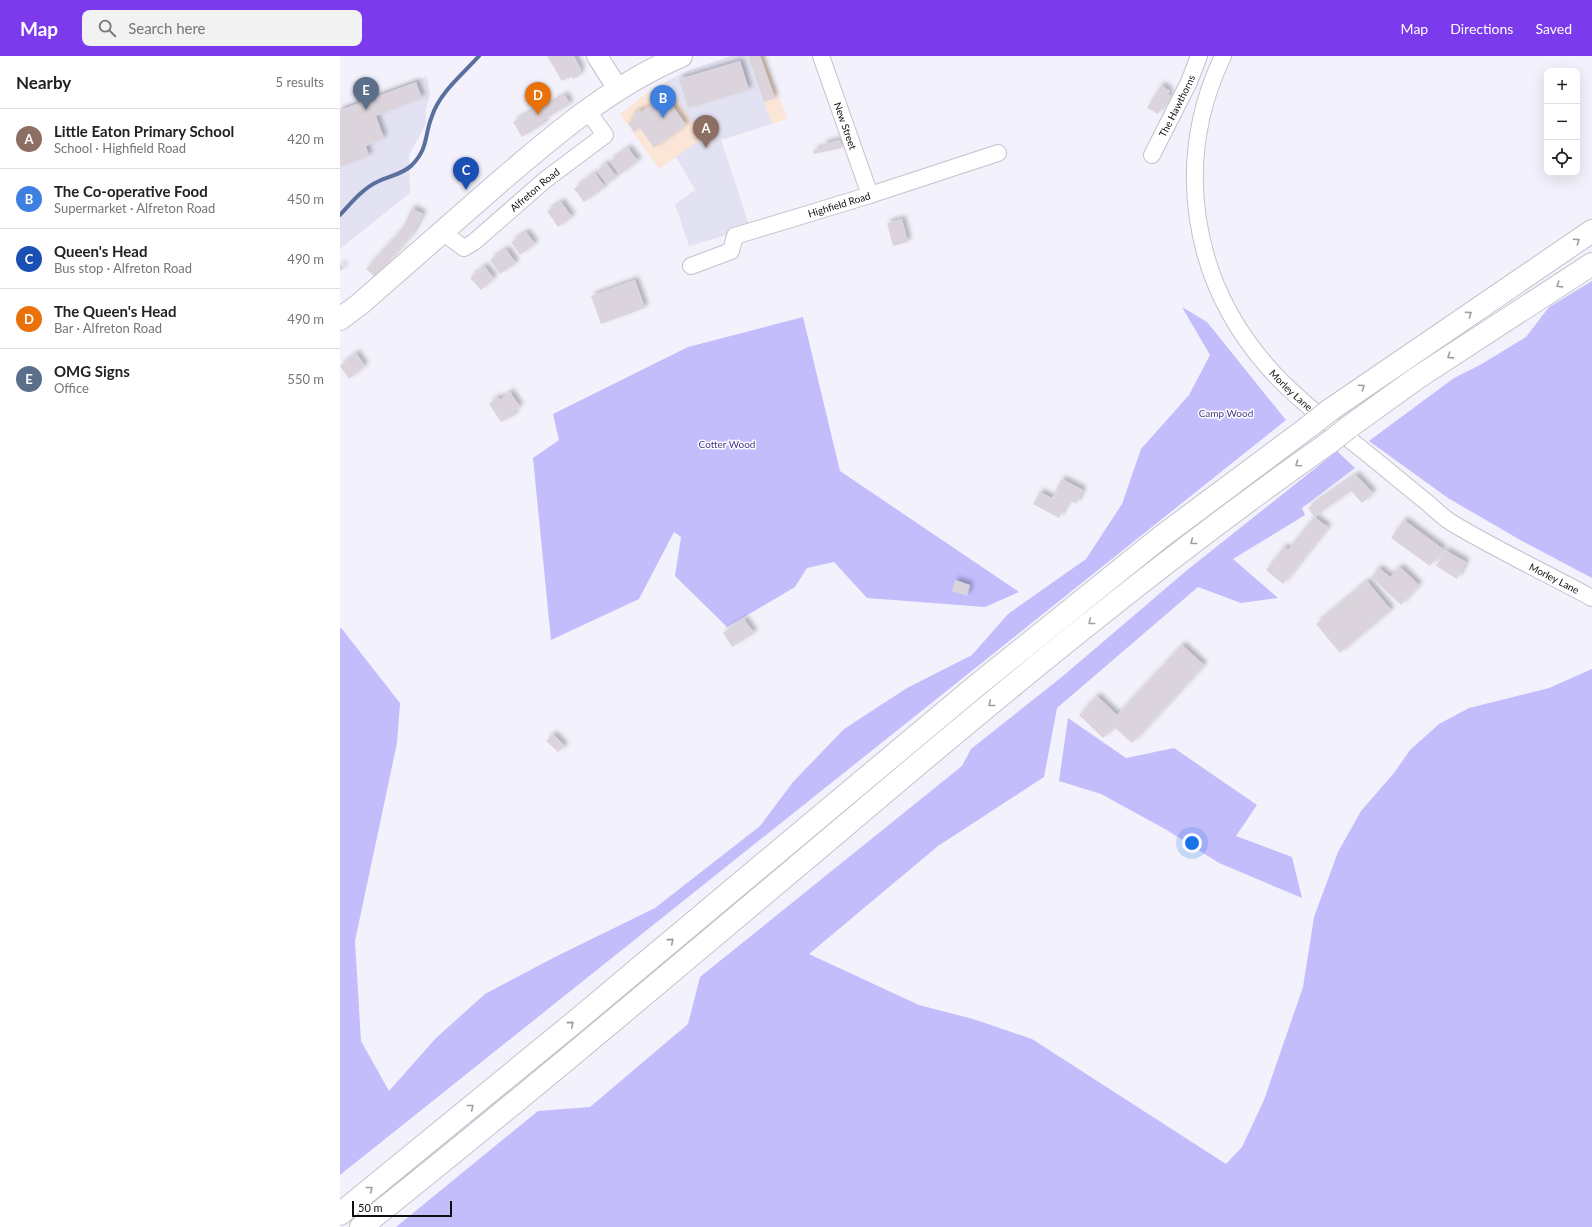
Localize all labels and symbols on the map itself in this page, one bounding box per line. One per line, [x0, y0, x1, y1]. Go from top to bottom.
street label: The Hawthorns [1156, 73, 1197, 139]
pin: E [353, 77, 379, 110]
pin: D [525, 82, 551, 115]
pin: B [650, 85, 676, 118]
street label: New Street [832, 101, 860, 151]
pin: A [693, 115, 719, 148]
pin: C [453, 157, 479, 190]
street label: Alfreton Road [507, 165, 562, 214]
street label: Highfield Road [806, 189, 872, 220]
one-way arrow [1573, 238, 1580, 246]
one-way arrow [1556, 280, 1563, 288]
one-way arrow [1465, 311, 1472, 319]
one-way arrow [1447, 351, 1454, 359]
street label: Morley Lane [1267, 367, 1315, 413]
one-way arrow [1358, 384, 1365, 392]
park label: Camp Wood [1199, 407, 1253, 419]
park label: Cotter Wood [699, 438, 755, 450]
one-way arrow [1295, 459, 1302, 466]
one-way arrow [1191, 537, 1198, 544]
street label: Morley Lane [1527, 560, 1581, 596]
one-way arrow [1089, 618, 1096, 625]
one-way arrow [988, 700, 995, 707]
your location [1182, 833, 1202, 853]
one-way arrow [666, 939, 674, 946]
one-way arrow [567, 1022, 574, 1029]
one-way arrow [466, 1105, 474, 1112]
one-way arrow [366, 1187, 373, 1194]
scale bar [352, 1199, 452, 1218]

